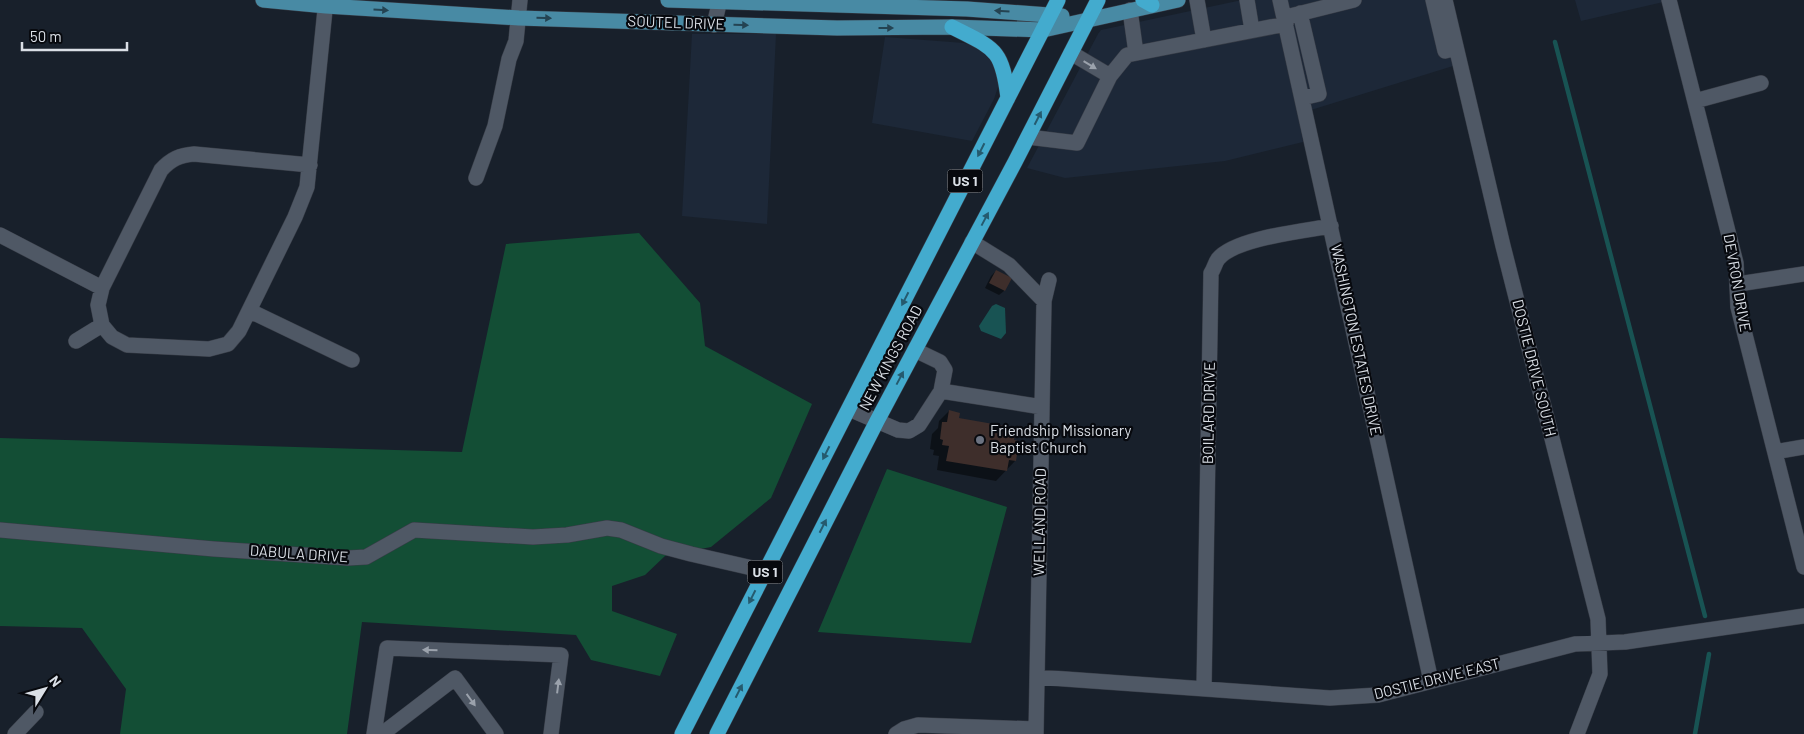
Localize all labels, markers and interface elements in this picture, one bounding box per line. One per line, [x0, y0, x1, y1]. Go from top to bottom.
one-way arrow [374, 6, 390, 14]
one-way arrow [994, 7, 1010, 15]
street label: SOUTEL DRIVE [627, 11, 725, 33]
one-way arrow [536, 15, 552, 23]
scale bar [22, 20, 128, 52]
one-way arrow [733, 21, 749, 29]
one-way arrow [878, 24, 894, 32]
text: 50 m [30, 27, 62, 45]
one-way arrow [1084, 60, 1097, 69]
one-way arrow [1034, 111, 1042, 126]
one-way arrow [977, 143, 985, 157]
road number: US 1 [948, 170, 982, 192]
one-way arrow [980, 212, 989, 225]
street label: DEVRON DRIVE [1721, 232, 1755, 333]
street label: WASHINGTON ESTATES DRIVE [1328, 243, 1386, 437]
one-way arrow [901, 292, 909, 306]
street label: DOSTIE DRIVE SOUTH [1509, 297, 1561, 438]
street label: NEW KINGS ROAD [855, 302, 925, 413]
street label: BOILARD DRIVE [1198, 362, 1218, 464]
one-way arrow [896, 370, 904, 385]
place label: Friendship Missionary Baptist Church [990, 421, 1132, 456]
marker: Friendship Missionary Baptist Church [974, 434, 986, 446]
one-way arrow [822, 445, 830, 460]
street label: WELLAND ROAD [1029, 468, 1049, 576]
one-way arrow [819, 519, 827, 533]
street label: DABULA DRIVE [249, 541, 349, 565]
road number: US 1 [748, 560, 782, 584]
one-way arrow [748, 590, 756, 605]
one-way arrow [422, 646, 438, 654]
street label: DOSTIE DRIVE EAST [1372, 654, 1502, 702]
north arrow [20, 664, 70, 714]
text: N [46, 672, 65, 690]
one-way arrow [554, 677, 562, 693]
one-way arrow [735, 683, 743, 698]
one-way arrow [466, 693, 476, 707]

